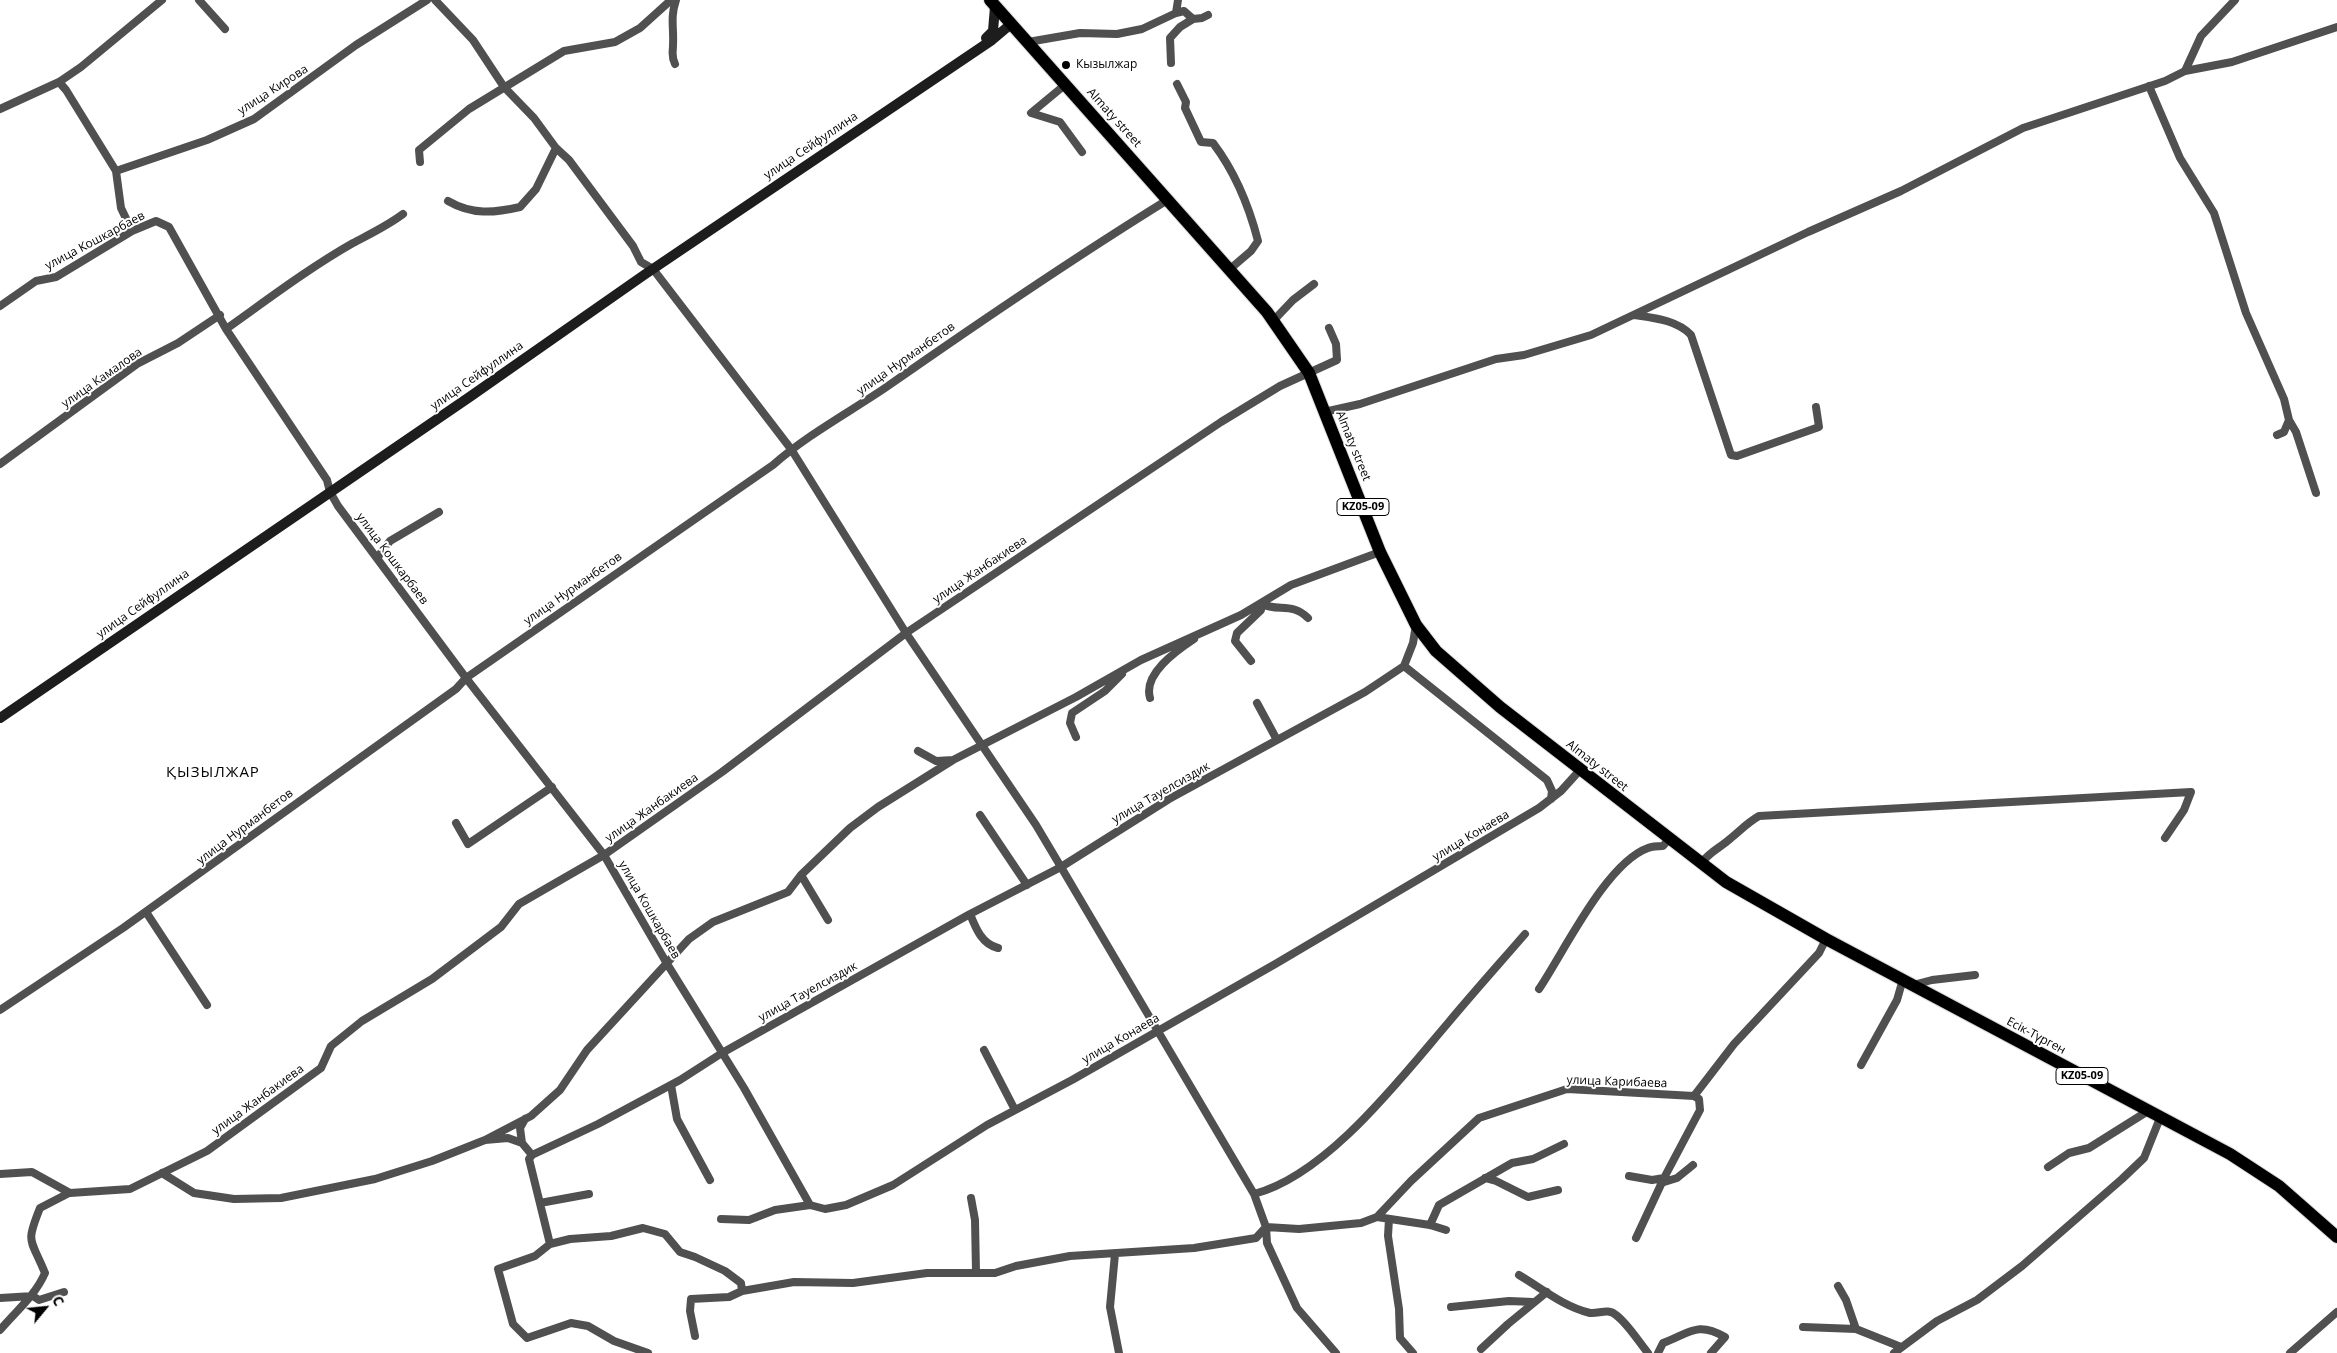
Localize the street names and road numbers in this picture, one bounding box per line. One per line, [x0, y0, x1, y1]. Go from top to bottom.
street label: улица Кирова [235, 62, 311, 118]
street label: Almaty street [1084, 86, 1144, 150]
street label: улица Сейфуллина [761, 109, 861, 183]
street label: улица Кошкарбаев [43, 209, 147, 273]
street label: улица Нурманбетов [854, 320, 958, 398]
street label: улица Сейфуллина [428, 339, 526, 413]
street label: улица Камалова [59, 345, 145, 411]
street label: Almaty street [1332, 409, 1374, 483]
road number: KZ05-09 [1337, 498, 1389, 516]
street label: улица Кошкарбаев [353, 510, 431, 608]
street label: улица Жанбакиева [930, 533, 1030, 607]
street label: улица Нурманбетов [521, 550, 625, 628]
street label: улица Сейфуллина [94, 567, 192, 641]
street label: Almaty street [1563, 737, 1631, 795]
street label: улица Тауелсиздик [1110, 759, 1212, 827]
street label: улица Жанбакиева [603, 771, 701, 845]
street label: улица Нурманбетов [194, 786, 296, 868]
street label: улица Конаева [1430, 807, 1512, 865]
street label: улица Кошкарбаев [615, 858, 683, 962]
street label: улица Тауелсиздик [756, 959, 860, 1025]
street label: улица Конаева [1080, 1011, 1162, 1067]
street label: Есік-Түрген [2004, 1014, 2068, 1058]
street label: улица Жанбакиева [209, 1062, 307, 1138]
road number: KZ05-09 [2056, 1068, 2108, 1084]
street label: улица Карибаева [1566, 1073, 1668, 1091]

